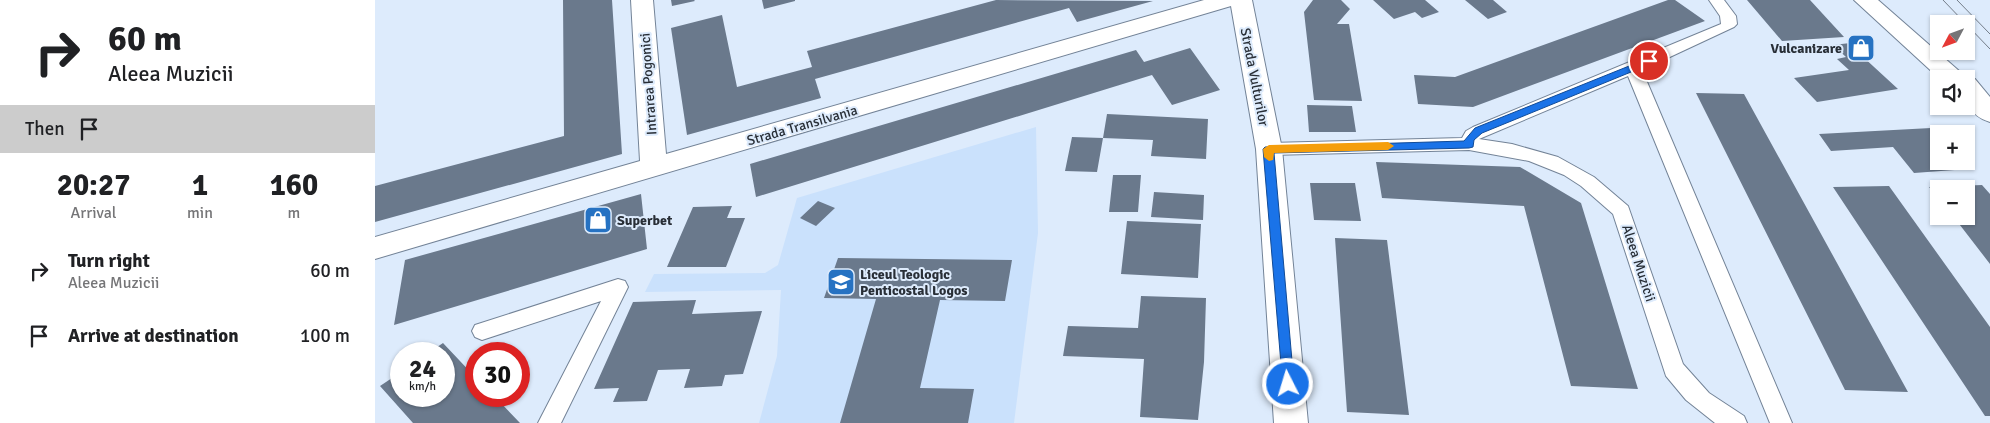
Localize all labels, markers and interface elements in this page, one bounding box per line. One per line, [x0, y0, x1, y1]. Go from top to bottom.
north arrow [1930, 15, 1975, 60]
map controls [1930, 15, 1975, 225]
text: 60 m [108, 17, 182, 60]
icon: right [25, 20, 90, 85]
street label: Strada Vulturilor [1237, 27, 1273, 128]
street label: Intrarea Pogonici [636, 32, 661, 136]
shop icon: Vulcanizare [1846, 33, 1876, 63]
pin [1628, 40, 1670, 82]
place label: Vulcanizare [1771, 40, 1842, 57]
icon: arrive [1635, 47, 1663, 75]
text: Aleea Muzicii [108, 60, 234, 87]
button: sound [1930, 70, 1975, 115]
street label: Strada Transilvania [745, 102, 859, 149]
icon: arrive [75, 115, 103, 143]
text: Then [25, 117, 65, 141]
button: + [1930, 125, 1975, 170]
text: 20:27 [57, 167, 130, 204]
text: 1 [192, 167, 208, 204]
text: 160 [270, 167, 318, 204]
button: − [1930, 180, 1975, 225]
text: Arrival [70, 203, 117, 223]
text: min [187, 203, 213, 223]
text: m [288, 203, 300, 223]
shop icon: Superbet [583, 205, 613, 235]
place label: Superbet [617, 212, 673, 229]
street label: Aleea Muzicii [1618, 223, 1659, 304]
text: Turn right [68, 249, 150, 273]
icon: right [25, 257, 53, 285]
text: 60 m [310, 259, 350, 283]
place label: Liceul Teologic Penticostal Logos [860, 266, 967, 299]
school or university icon: Liceul Teologic Penticostal Logos [826, 267, 856, 297]
text: Aleea Muzicii [68, 273, 159, 293]
icon: arrive [25, 322, 53, 350]
text: Arrive at destination [68, 324, 239, 348]
text: 100 m [300, 324, 350, 348]
speed limit sign: 30 [465, 342, 530, 407]
text: 24 [409, 353, 436, 384]
position arrow [1261, 357, 1313, 409]
text: km/h [409, 379, 436, 394]

